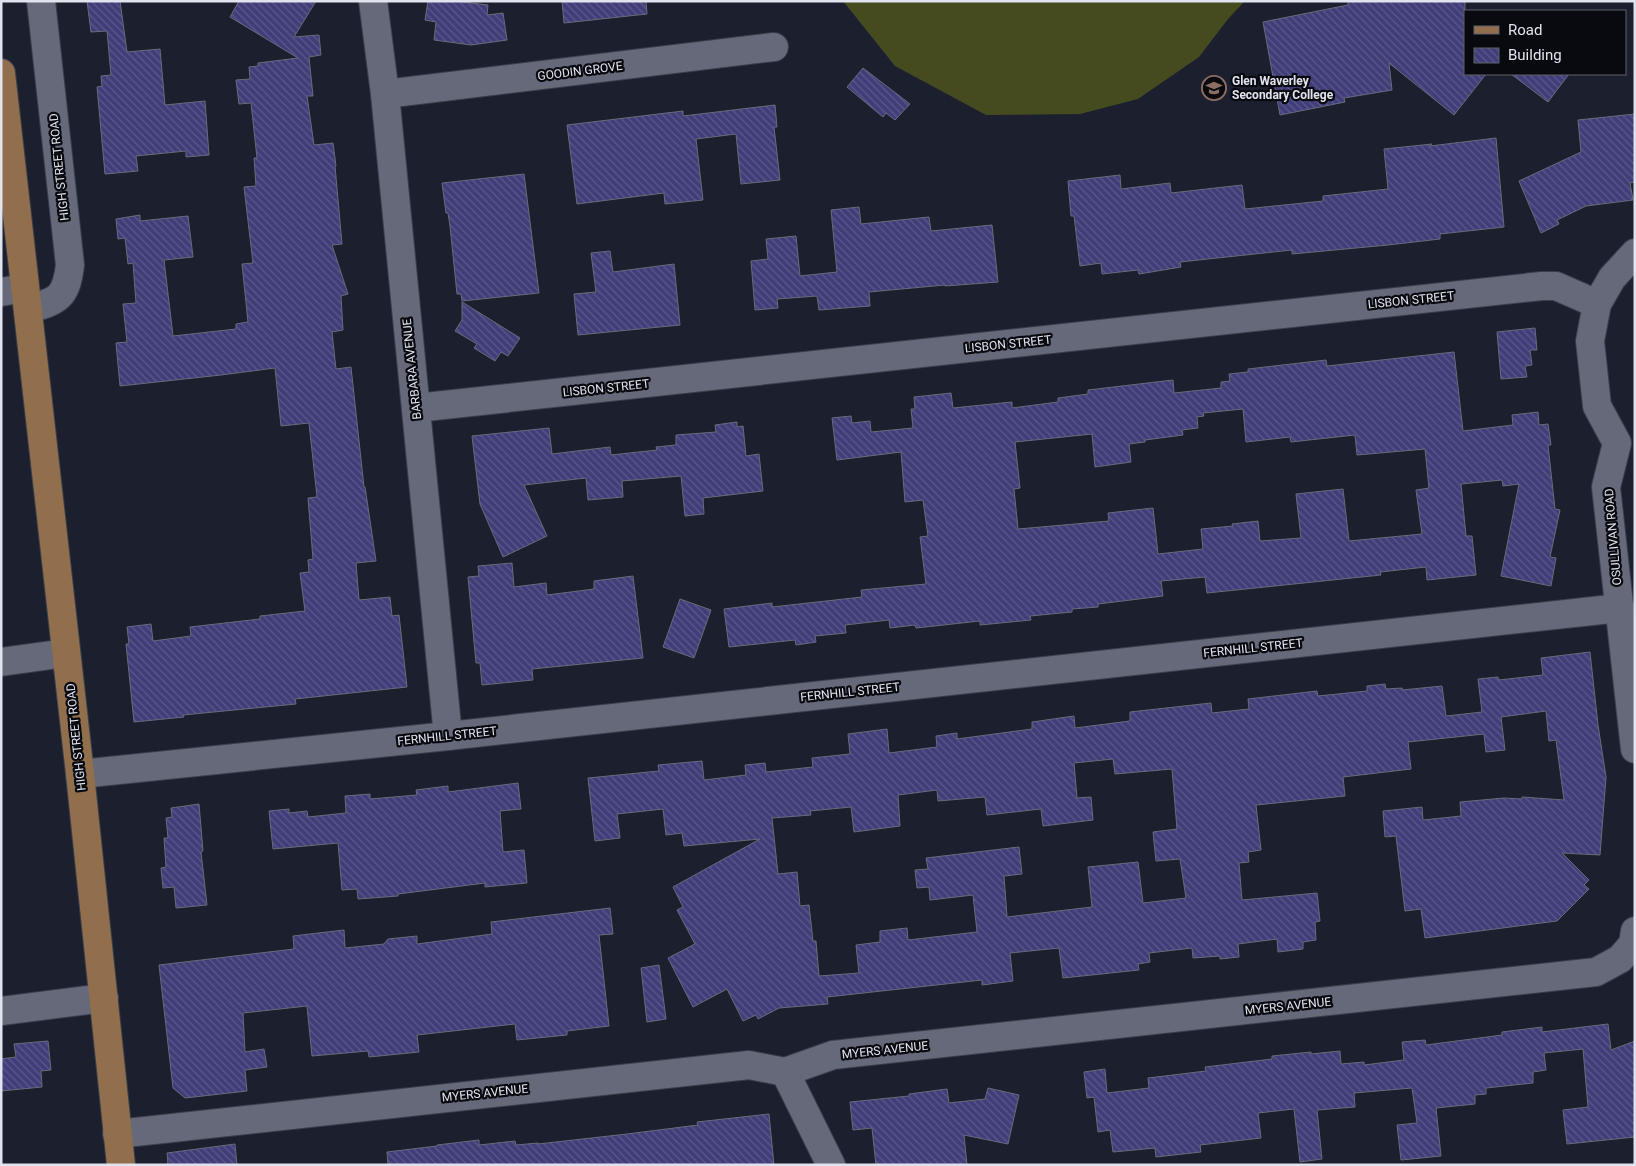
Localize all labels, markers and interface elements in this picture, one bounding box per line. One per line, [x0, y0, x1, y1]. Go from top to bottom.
legend [1464, 10, 1626, 75]
text: Road [1508, 21, 1542, 39]
text: Building [1508, 46, 1562, 64]
street label: GOODIN GROVE [537, 59, 623, 83]
place label: Glen Waverley Secondary College [1232, 74, 1334, 102]
school or university icon: Glen Waverley Secondary College [1201, 75, 1227, 101]
street label: HIGH STREET ROAD [46, 112, 72, 221]
street label: LISBON STREET [1367, 289, 1455, 311]
street label: BARBARA AVENUE [400, 318, 424, 420]
street label: LISBON STREET [964, 333, 1052, 355]
street label: LISBON STREET [562, 377, 650, 399]
street label: OSULLIVAN ROAD [1602, 488, 1624, 586]
street label: FERNHILL STREET [1203, 636, 1303, 660]
street label: FERNHILL STREET [800, 680, 900, 704]
street label: HIGH STREET ROAD [63, 682, 89, 791]
street label: FERNHILL STREET [397, 724, 497, 748]
street label: MYERS AVENUE [1244, 994, 1332, 1017]
street label: MYERS AVENUE [841, 1038, 929, 1061]
street label: MYERS AVENUE [441, 1081, 529, 1104]

